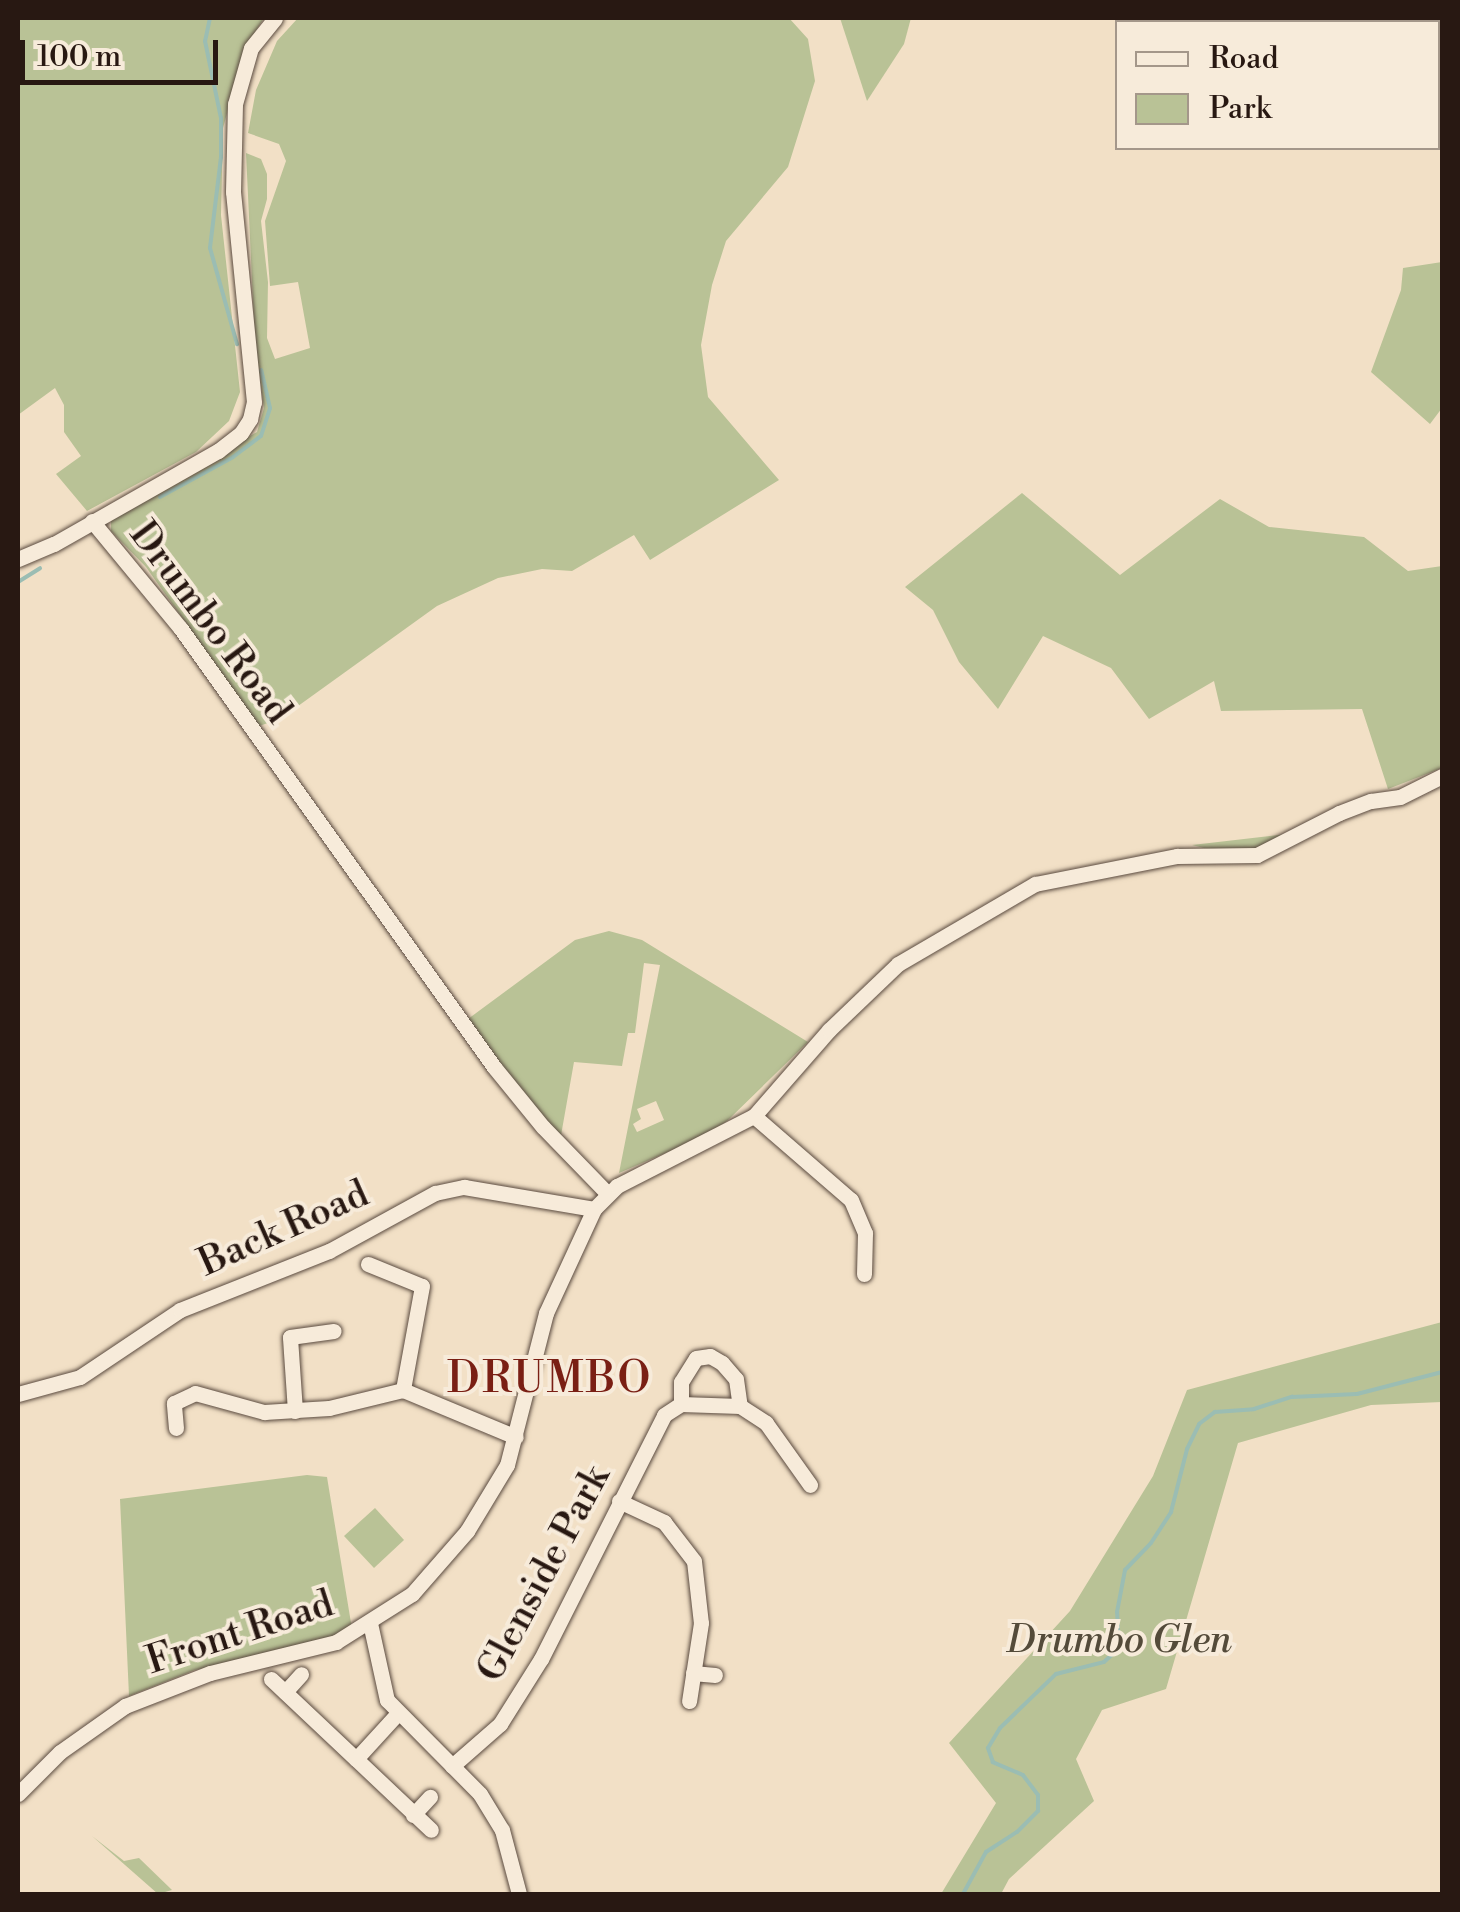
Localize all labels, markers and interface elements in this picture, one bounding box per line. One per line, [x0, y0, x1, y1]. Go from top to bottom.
scale bar [25, 20, 222, 82]
legend [1115, 20, 1440, 150]
text: 100 m [37, 38, 121, 76]
text: Road [1209, 40, 1279, 78]
text: Park [1209, 90, 1271, 128]
street label: Drumbo Road [119, 513, 301, 733]
street label: Back Road [192, 1171, 376, 1287]
district label: DRUMBO [447, 1355, 653, 1405]
street label: Glenside Park [468, 1458, 620, 1690]
street label: Front Road [141, 1581, 339, 1685]
park label: Drumbo Glen [1007, 1618, 1231, 1664]

